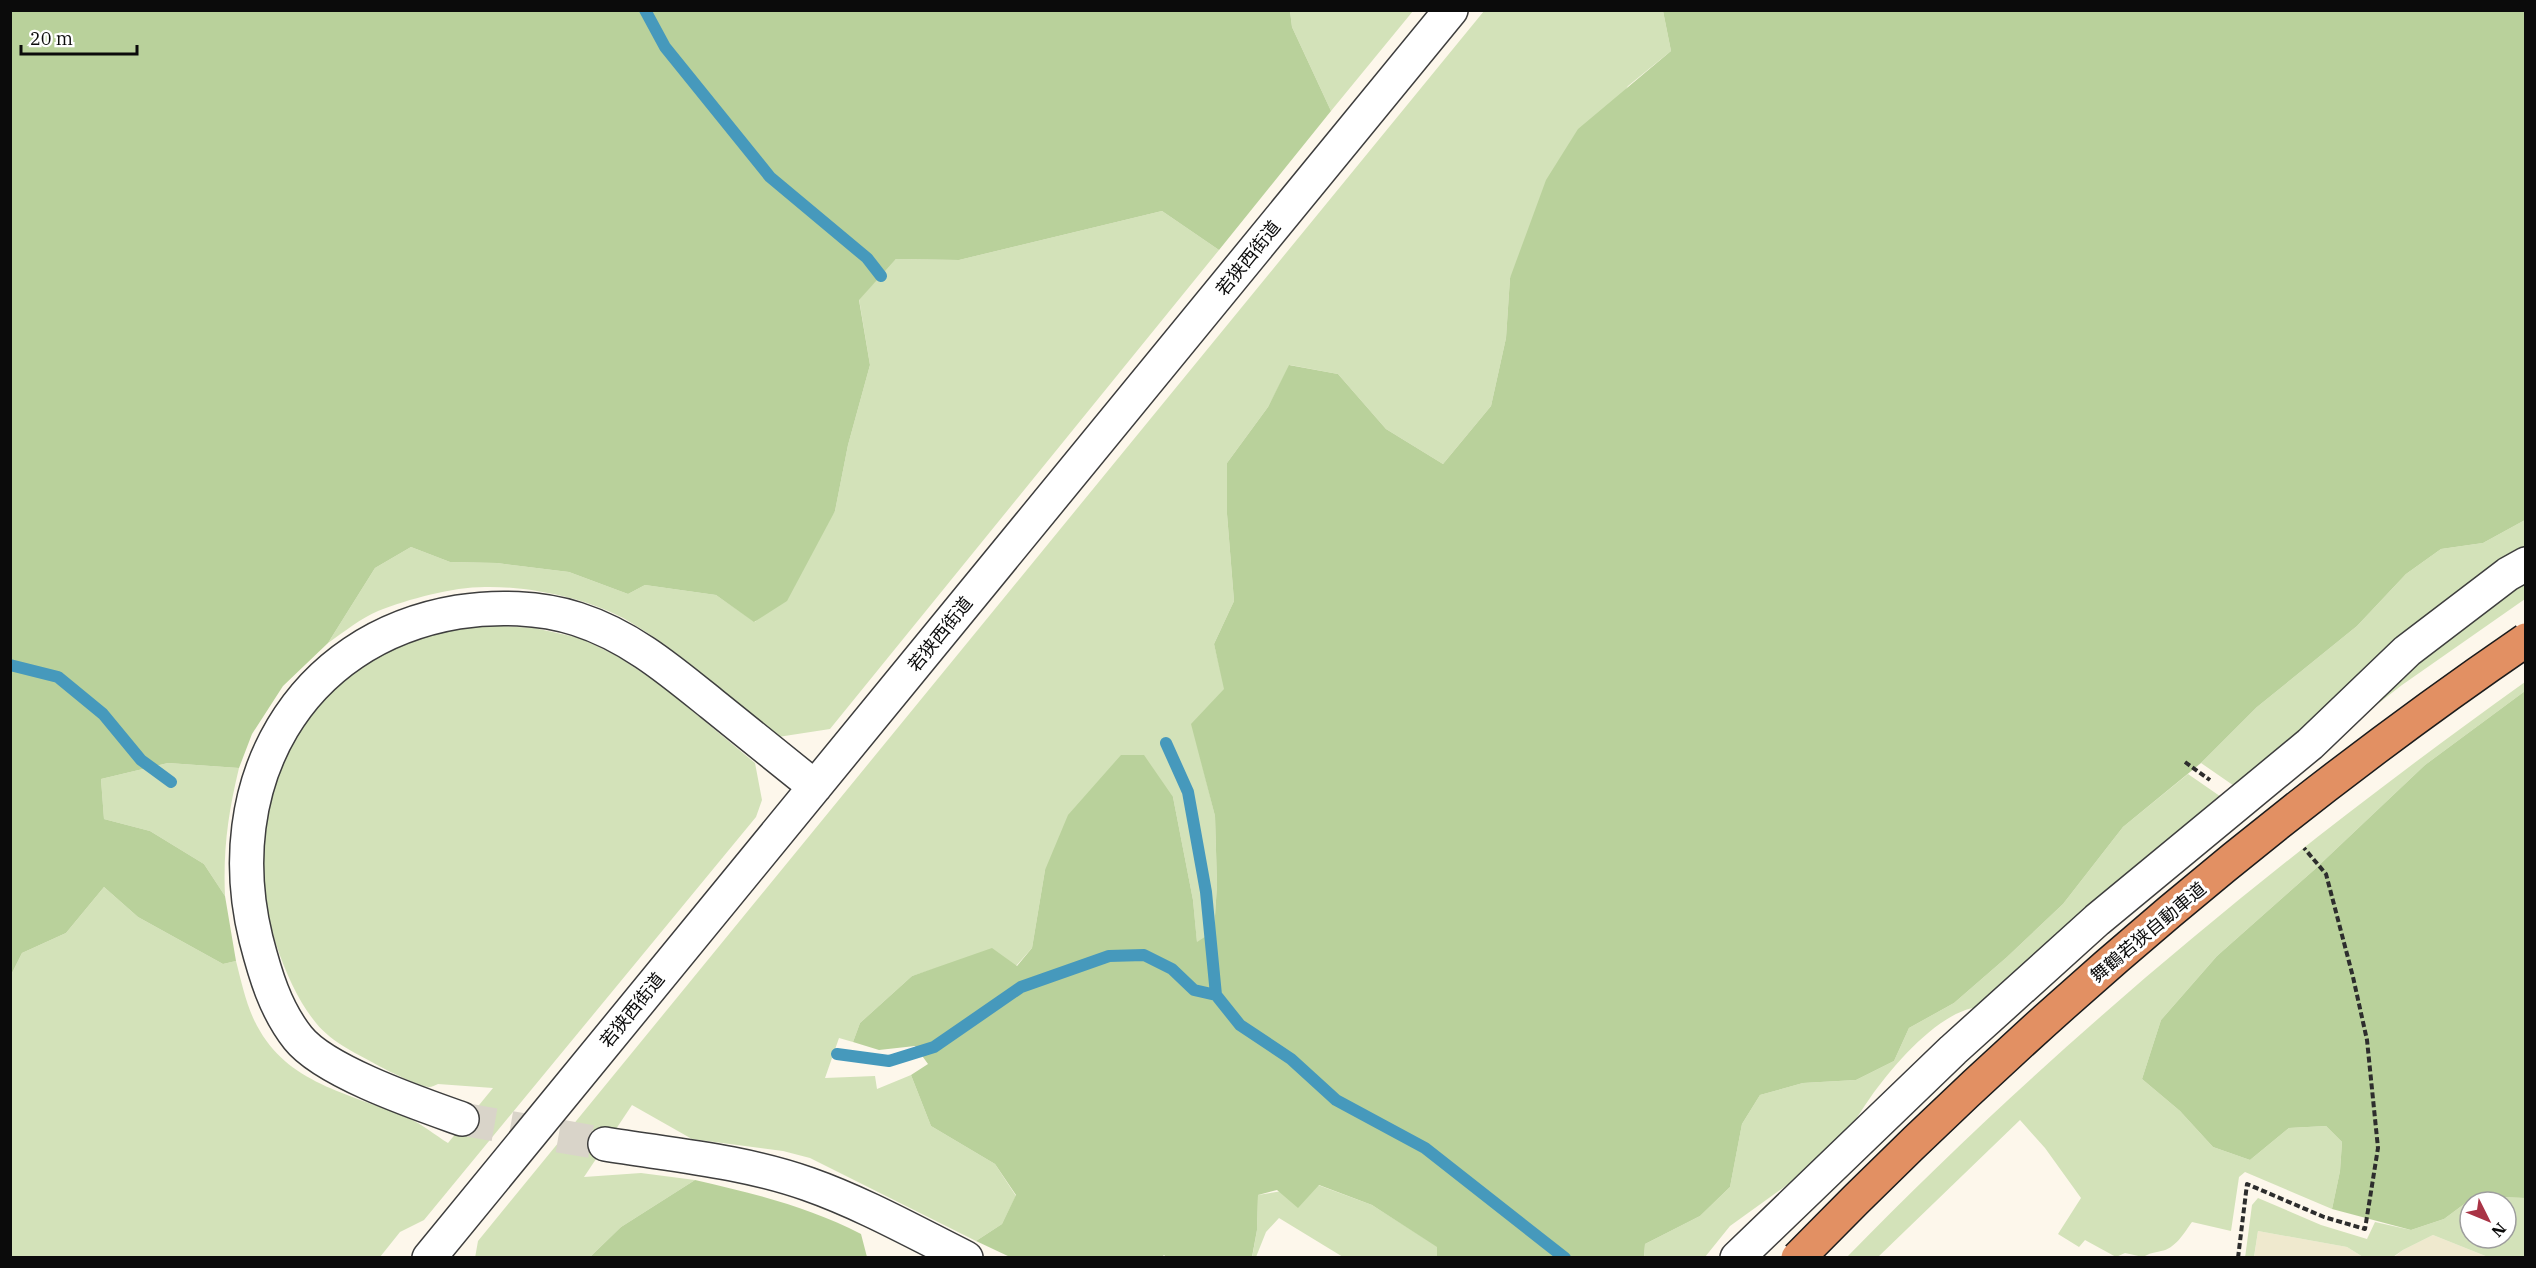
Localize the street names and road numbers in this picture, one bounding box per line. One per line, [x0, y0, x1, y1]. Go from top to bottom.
street label: 若狭西街道 [1211, 216, 1285, 300]
street label: 若狭西街道 [903, 592, 977, 676]
street label: 舞鶴若狭自動車道 [2085, 877, 2211, 987]
street label: 若狭西街道 [595, 968, 669, 1052]

